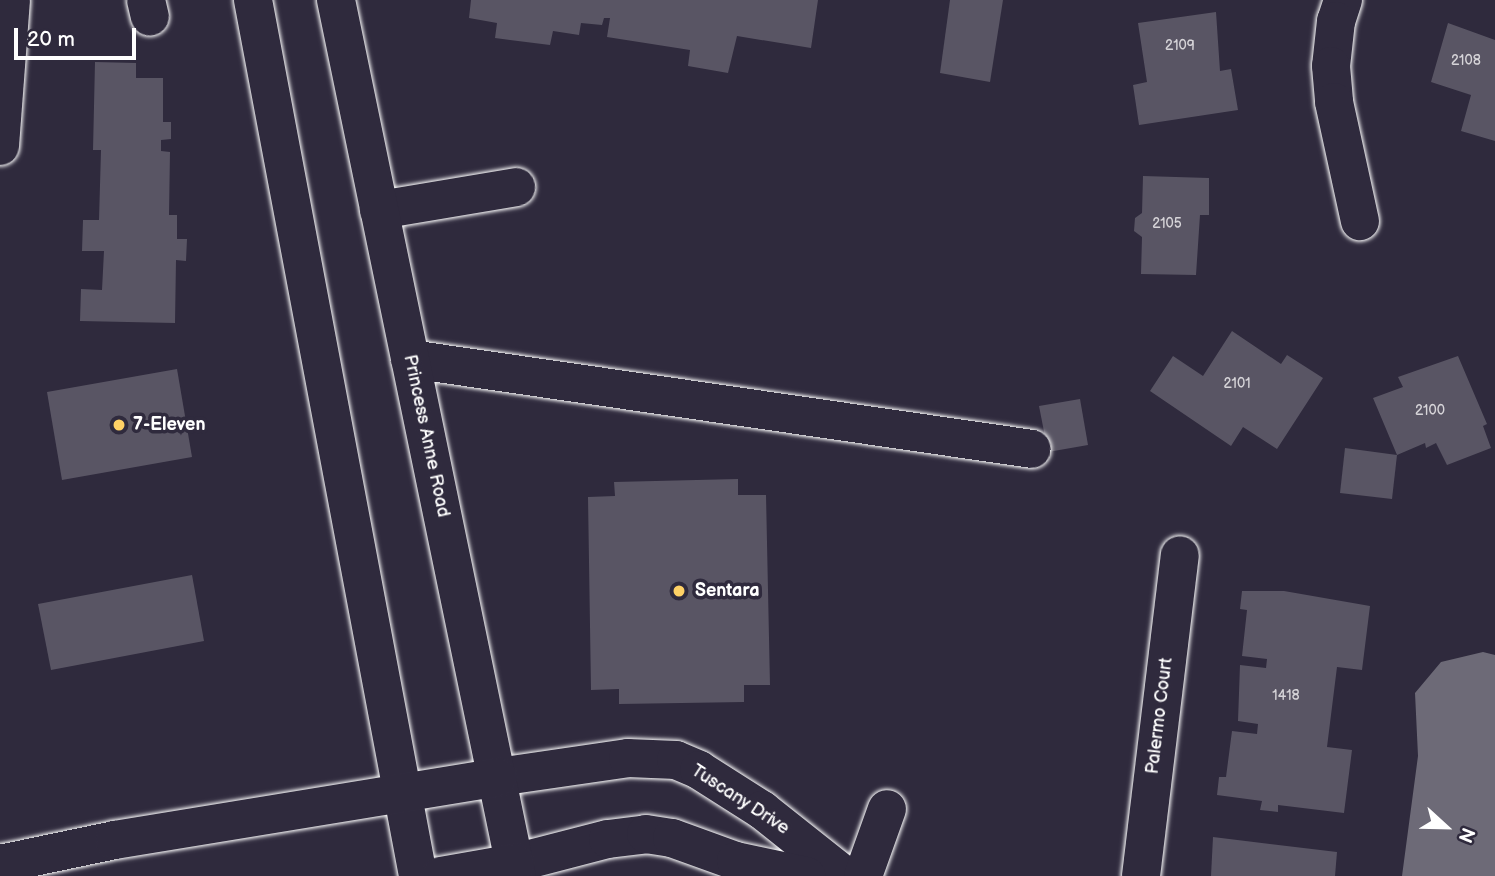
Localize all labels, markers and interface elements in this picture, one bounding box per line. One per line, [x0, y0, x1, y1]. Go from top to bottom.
scale bar [18, 14, 140, 58]
text: 20 m [27, 27, 75, 52]
house number: 2109 [1165, 38, 1195, 54]
house number: 2108 [1451, 53, 1481, 69]
house number: 2105 [1152, 216, 1182, 232]
street label: Princess Anne Road [398, 353, 454, 519]
house number: 2101 [1223, 376, 1251, 392]
house number: 2100 [1415, 403, 1445, 419]
place label: 7-Eleven [133, 414, 205, 436]
marker: 7-Eleven [111, 417, 127, 433]
place label: Sentara [695, 580, 759, 602]
marker: Sentara [669, 581, 689, 601]
street label: Palermo Court [1142, 657, 1178, 775]
house number: 1418 [1272, 688, 1300, 704]
street label: Tuscany Drive [686, 760, 794, 840]
north arrow [1411, 792, 1481, 862]
text: N [1453, 824, 1479, 846]

